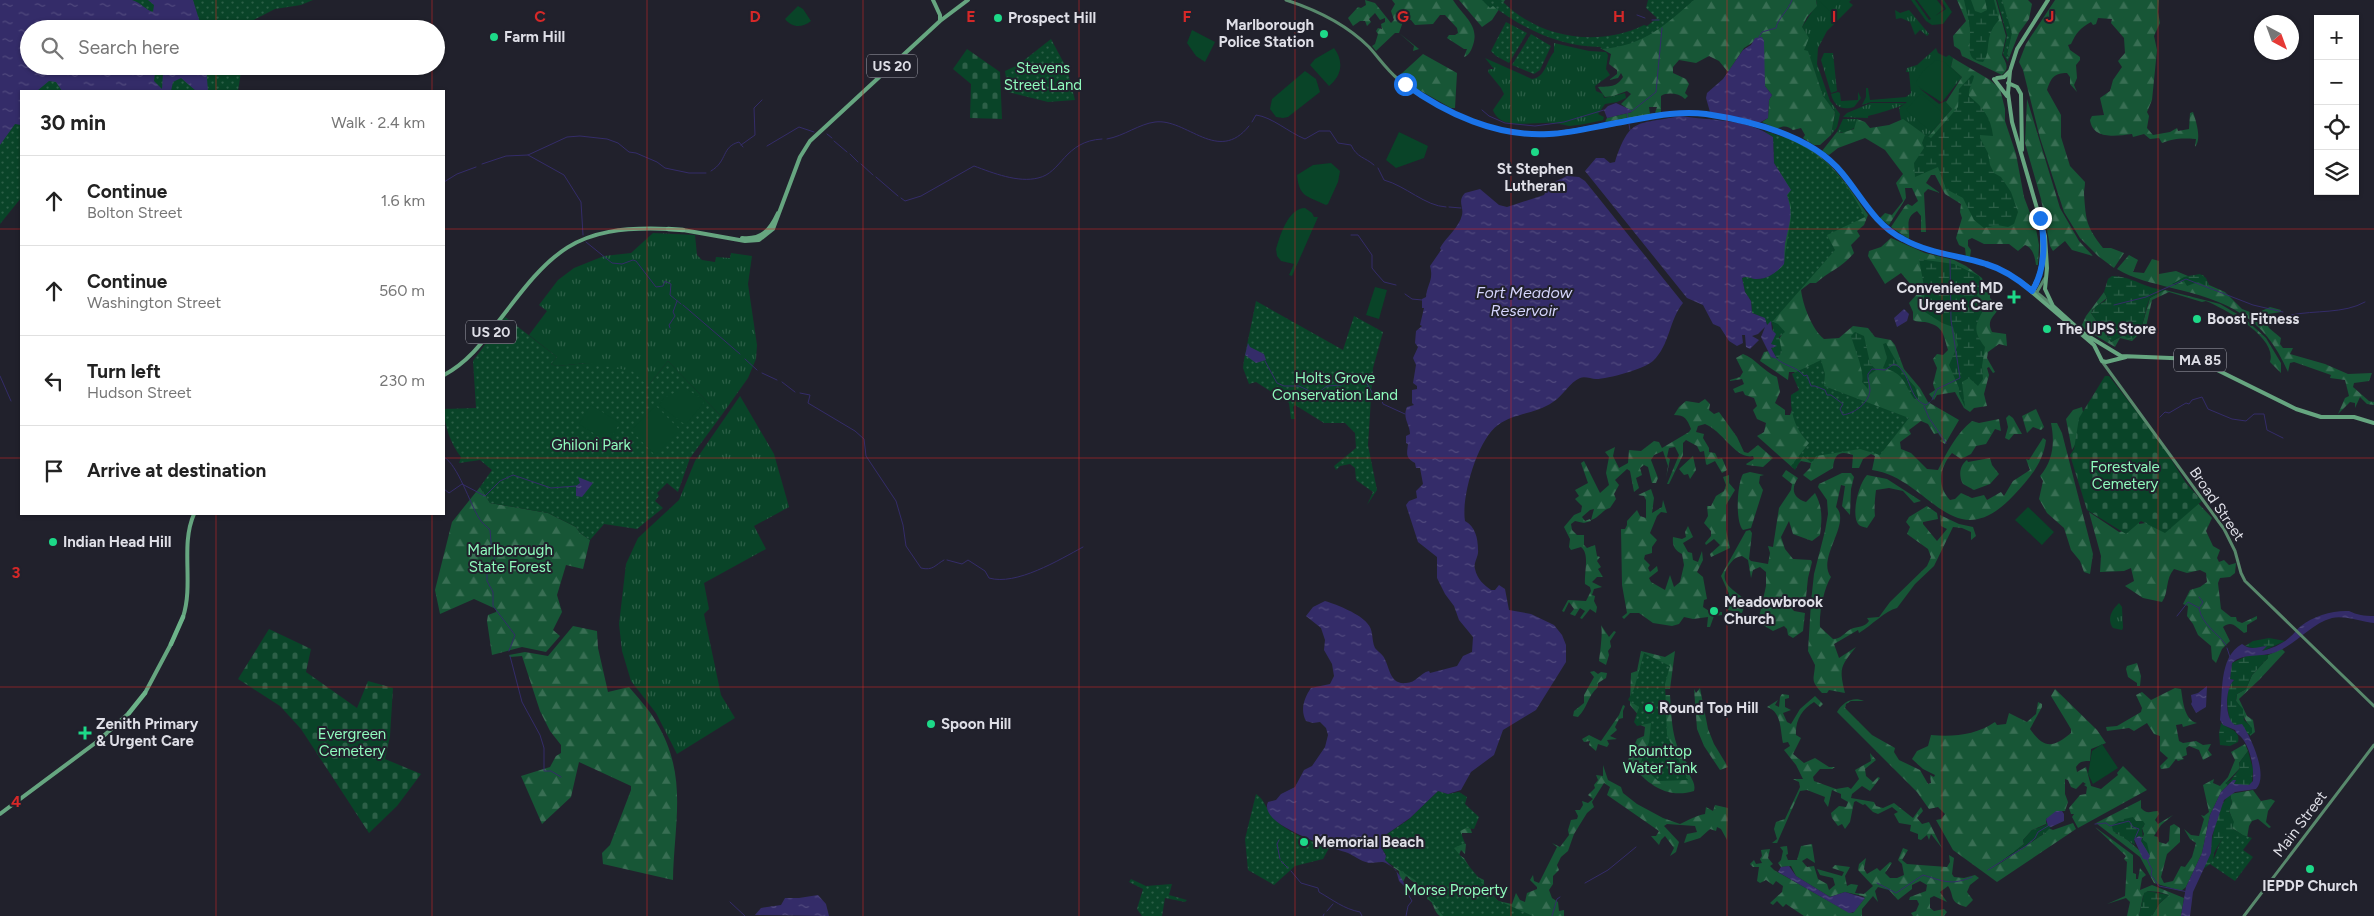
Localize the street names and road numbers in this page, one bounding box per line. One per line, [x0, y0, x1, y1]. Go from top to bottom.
road number: US 20 [867, 54, 917, 78]
road number: US 20 [466, 321, 516, 344]
road number: MA 85 [2174, 348, 2226, 372]
street label: Broad Street [2186, 464, 2248, 545]
street label: Main Street [2269, 787, 2331, 861]

